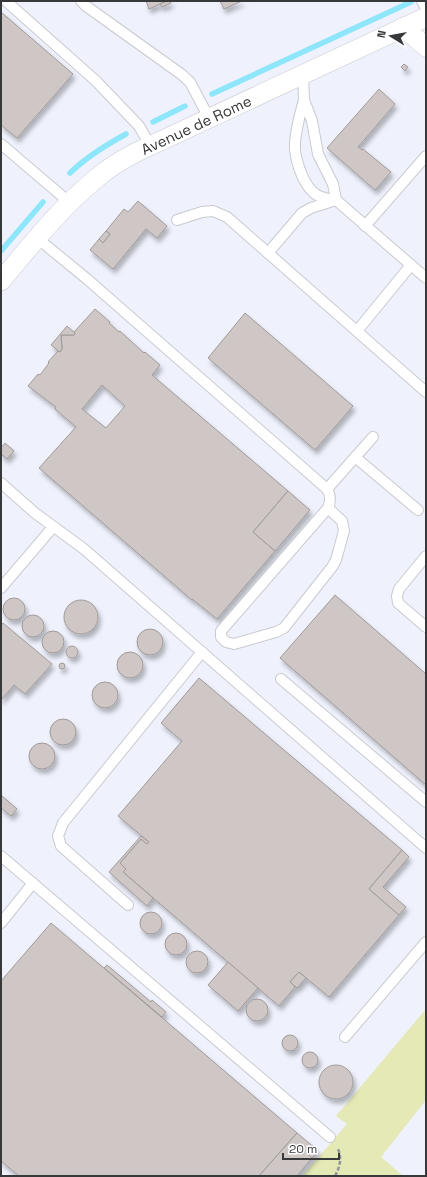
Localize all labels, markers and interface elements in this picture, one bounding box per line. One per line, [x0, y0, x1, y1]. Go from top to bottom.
north arrow [371, 16, 411, 56]
text: N [374, 29, 389, 39]
street label: Avenue de Rome [138, 90, 254, 158]
scale bar [283, 1135, 339, 1161]
text: 20 m [289, 1141, 317, 1157]

